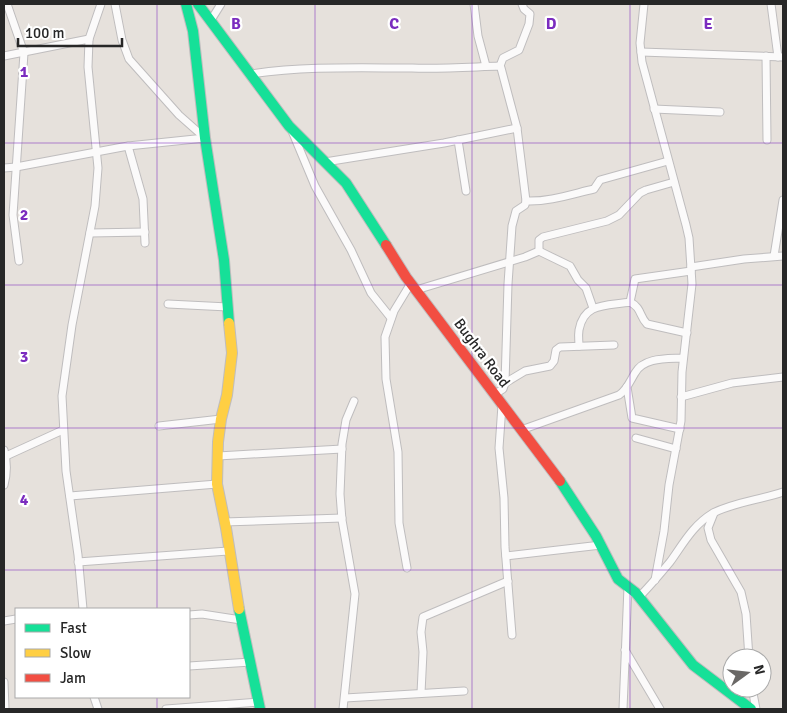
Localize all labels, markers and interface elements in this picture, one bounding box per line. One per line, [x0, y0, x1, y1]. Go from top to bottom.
text: B [231, 14, 241, 34]
text: C [389, 14, 399, 34]
text: D [546, 14, 557, 34]
text: E [703, 14, 713, 34]
scale bar [18, 15, 121, 47]
text: 100 m [25, 24, 65, 42]
text: 1 [20, 62, 29, 82]
text: 2 [20, 205, 28, 225]
street label: Bughra Road [450, 315, 514, 391]
text: 3 [20, 347, 28, 367]
text: 4 [20, 490, 29, 510]
legend [15, 608, 190, 698]
text: Fast [60, 619, 87, 637]
text: Slow [60, 644, 91, 662]
north arrow [722, 648, 772, 698]
text: N [750, 663, 769, 677]
text: Jam [60, 669, 86, 687]

